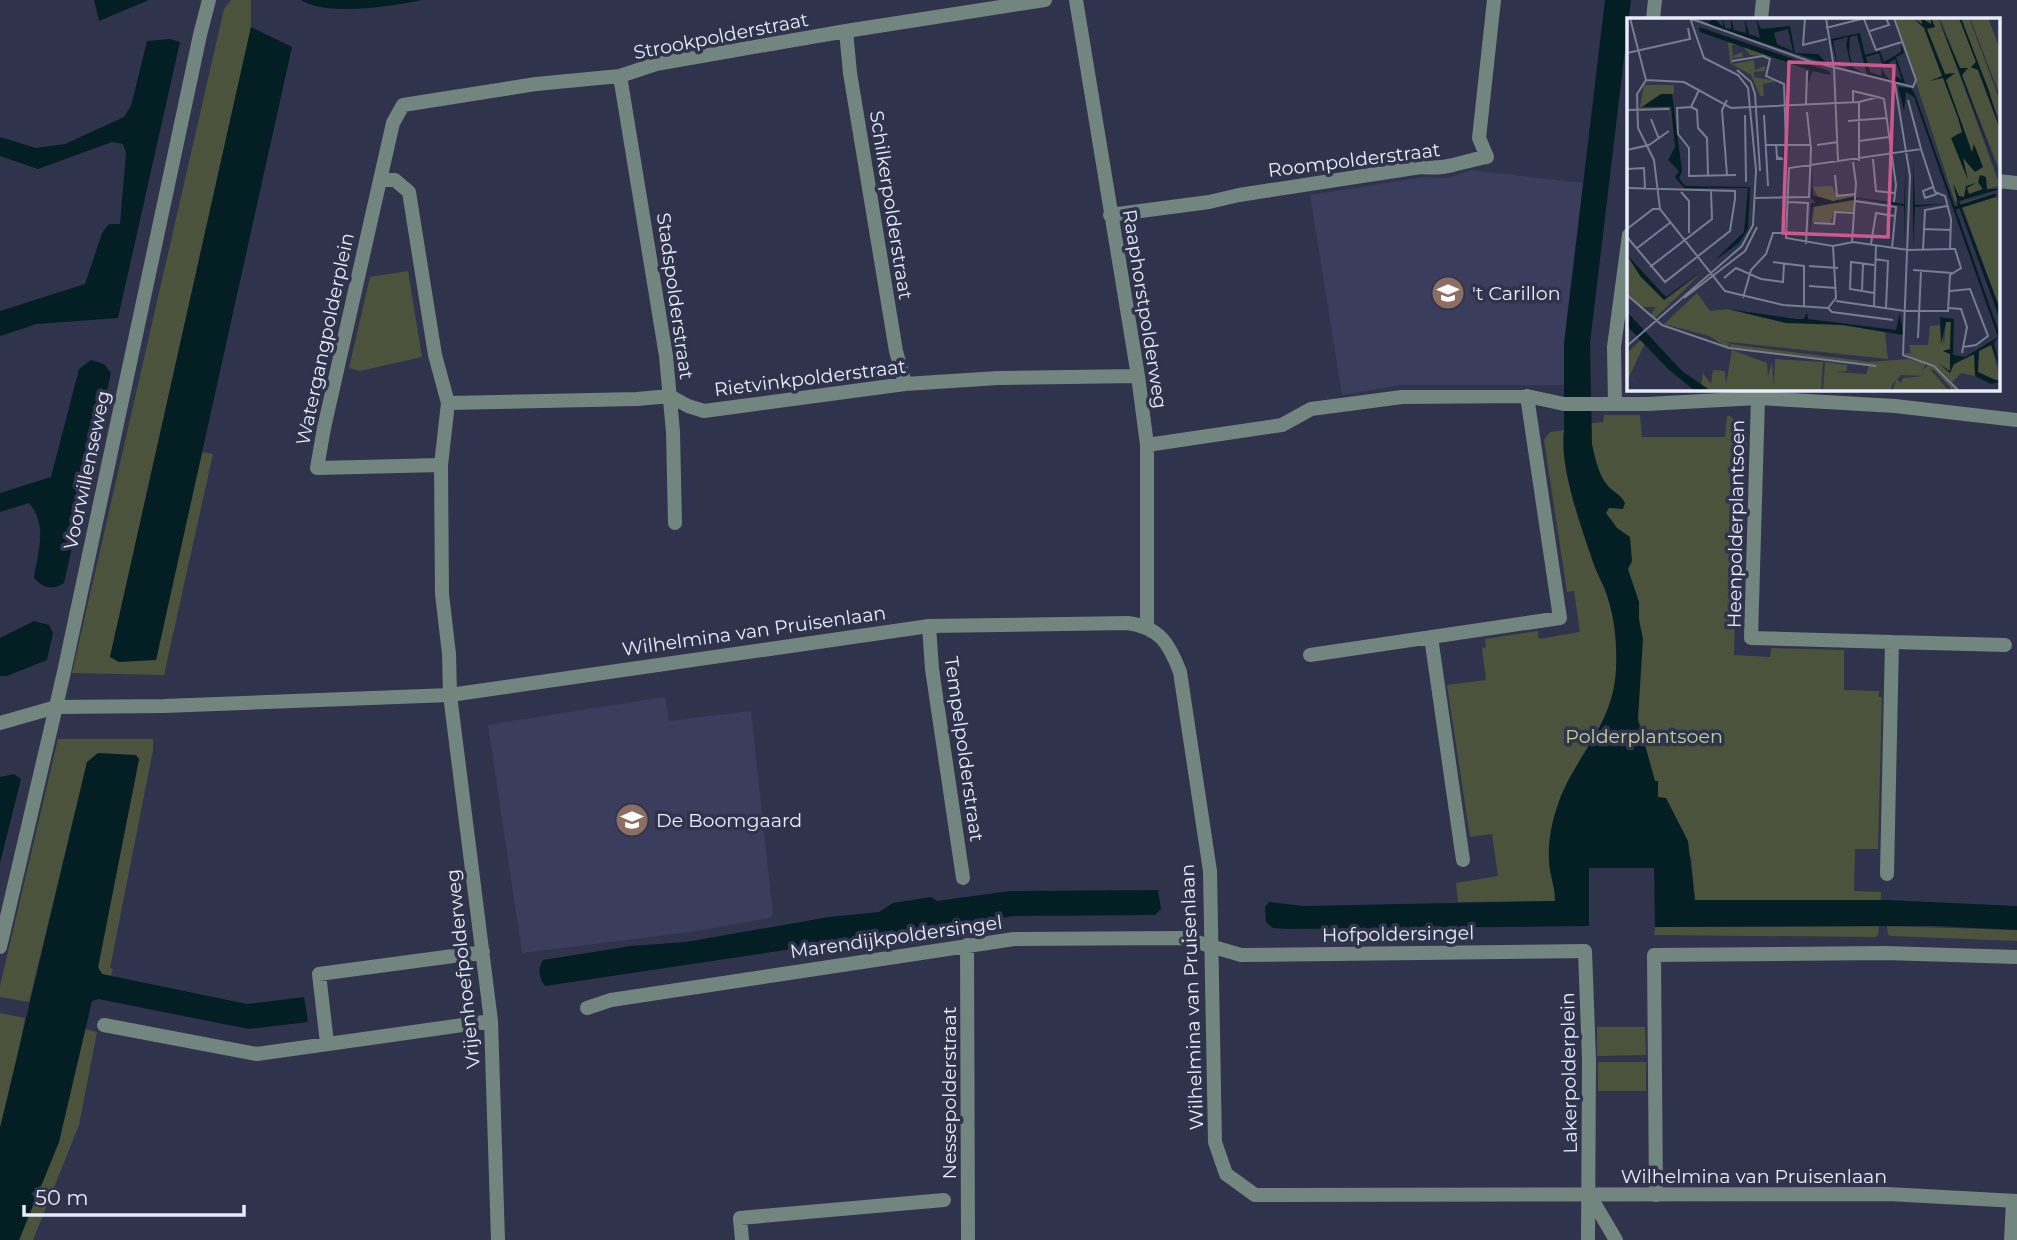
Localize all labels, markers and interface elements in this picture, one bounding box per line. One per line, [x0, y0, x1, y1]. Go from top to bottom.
street label: Strookpolderstraat [632, 8, 811, 64]
inset map [1627, 18, 2000, 390]
street label: Schilkerpolderstraat [865, 109, 917, 301]
street label: Roompolderstraat [1266, 138, 1442, 182]
street label: Raaphorstpolderweg [1118, 208, 1172, 410]
street label: Stadspolderstraat [652, 211, 698, 381]
street label: Watergangpolderplein [291, 231, 359, 447]
school or university icon: 't Carillon [1429, 274, 1467, 312]
place label: 't Carillon [1472, 282, 1561, 305]
street label: Rietvinkpolderstraat [713, 355, 908, 401]
street label: Voorwillenseweg [59, 388, 115, 552]
street label: Heenpolderplantsoen [1723, 420, 1749, 628]
street label: Wilhelmina van Pruisenlaan [621, 601, 887, 661]
street label: Tempelpolderstraat [940, 655, 988, 843]
park label: Polderplantsoen [1565, 725, 1723, 748]
school or university icon: De Boomgaard [613, 801, 651, 839]
place label: De Boomgaard [656, 809, 802, 832]
street label: Wilhelmina van Pruisenlaan [1176, 863, 1208, 1131]
street label: Vrijenhoefpolderweg [441, 868, 485, 1070]
street label: Marendijkpoldersingel [788, 911, 1004, 963]
street label: Hofpoldersingel [1322, 921, 1474, 947]
street label: Lakerpolderplein [1556, 992, 1582, 1154]
street label: Nessepolderstraat [938, 1006, 961, 1179]
street label: Wilhelmina van Pruisenlaan [1621, 1165, 1887, 1188]
scale bar [24, 1174, 245, 1218]
text: 50 m [35, 1185, 89, 1210]

